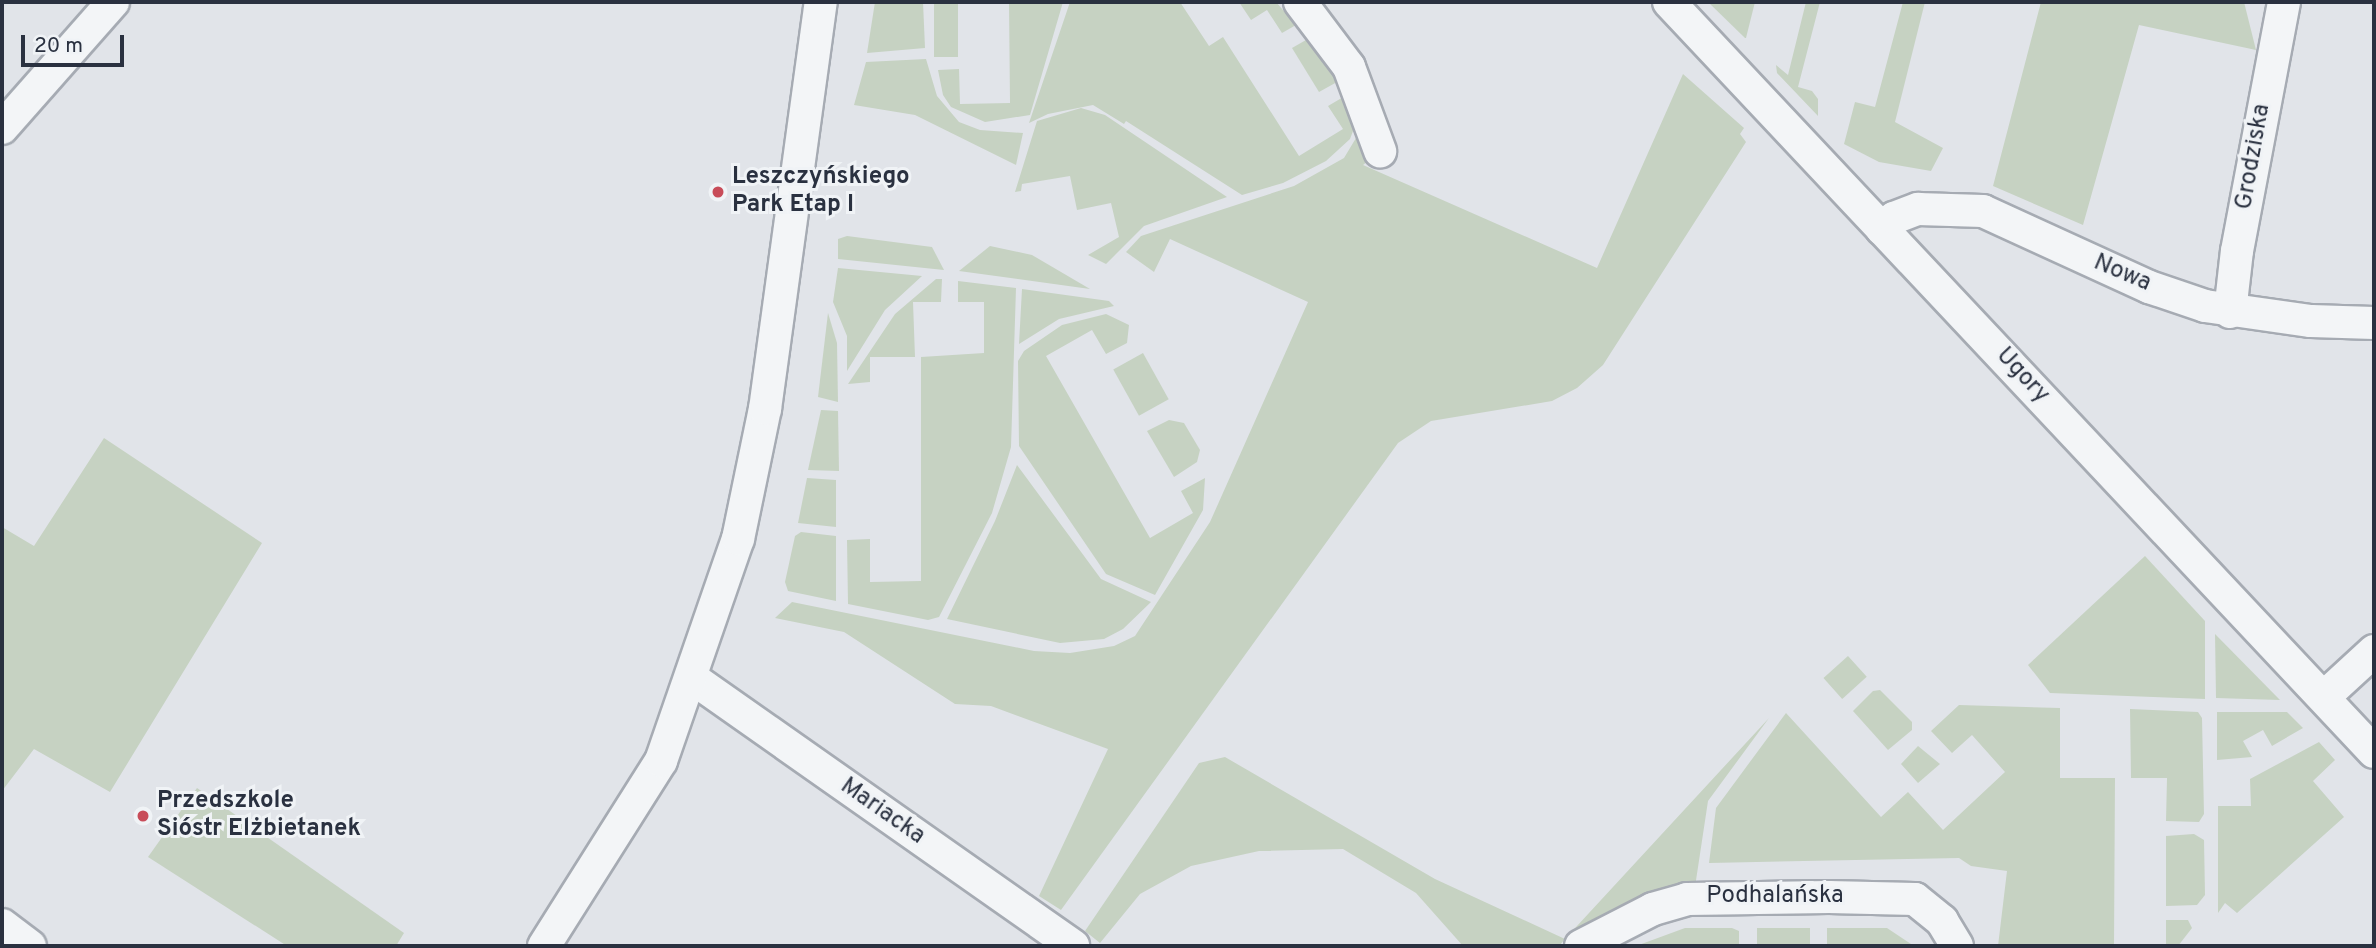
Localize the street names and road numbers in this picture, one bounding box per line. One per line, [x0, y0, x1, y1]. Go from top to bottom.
street label: Grodziska [2231, 102, 2277, 212]
street label: Nowa [2089, 249, 2155, 299]
street label: Ugory [1989, 342, 2055, 410]
street label: Mariacka [834, 773, 930, 851]
street label: Podhalańska [1706, 883, 1844, 911]

